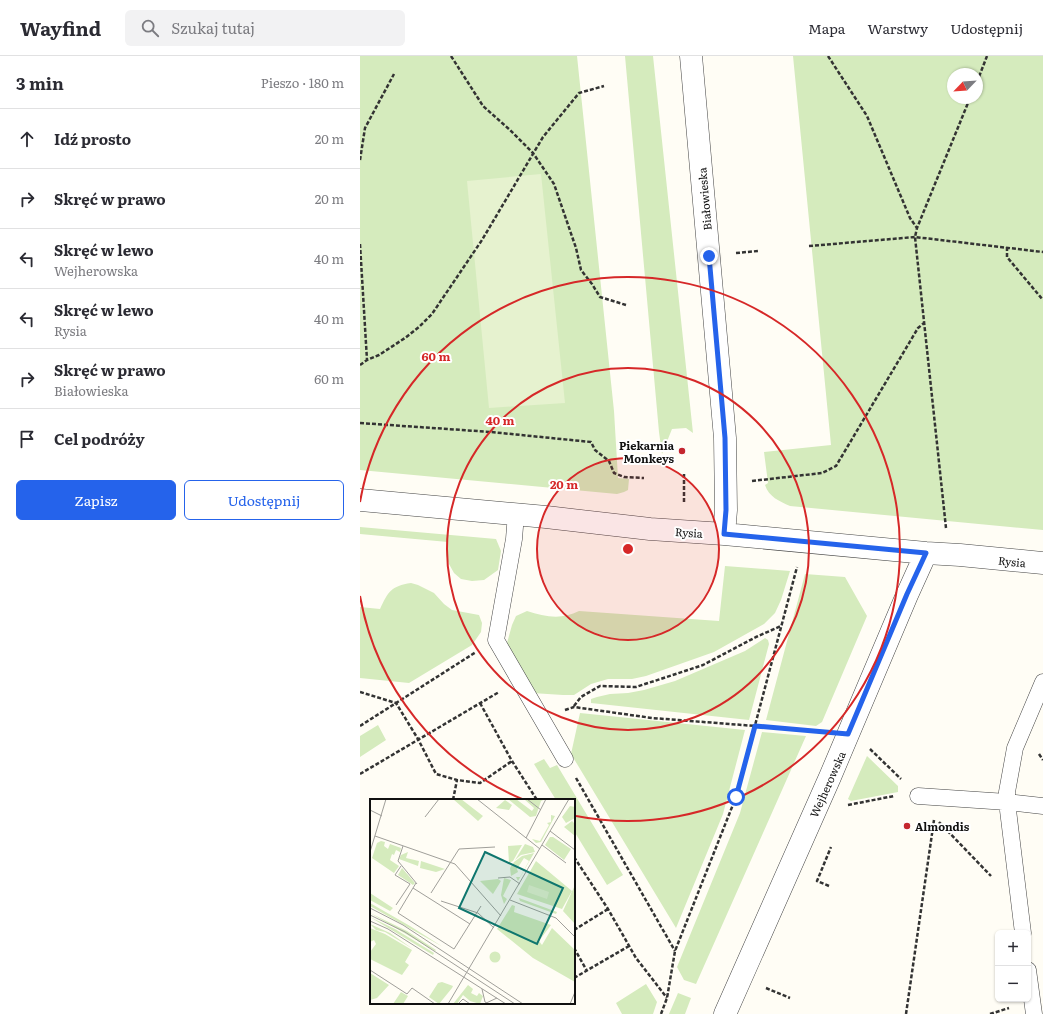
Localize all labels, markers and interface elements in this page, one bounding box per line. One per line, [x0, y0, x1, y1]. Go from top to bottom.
search box [125, 10, 405, 46]
text: Wayfind [20, 14, 101, 42]
text: Szukaj tutaj [171, 16, 255, 39]
icon: search [139, 17, 161, 39]
text: Mapa [808, 18, 845, 38]
text: Warstwy [867, 18, 928, 38]
text: Udostępnij [950, 18, 1023, 38]
north arrow [947, 68, 983, 104]
text: 3 min [16, 70, 64, 95]
text: Pieszo · 180 m [261, 73, 344, 92]
text: Idź prosto [54, 127, 131, 150]
icon: ahead [16, 128, 38, 150]
text: 20 m [315, 129, 344, 148]
street label: Białowieska [693, 167, 715, 231]
text: Skręć w prawo [54, 187, 166, 210]
icon: right [16, 188, 38, 210]
text: 20 m [315, 189, 344, 208]
text: Skręć w lewo [54, 238, 154, 261]
route end [700, 247, 718, 265]
icon: left [16, 248, 38, 270]
text: 40 m [314, 249, 344, 268]
text: Wejherowska [54, 261, 138, 280]
text: Skręć w lewo [54, 298, 154, 321]
icon: left [16, 308, 38, 330]
text: 40 m [314, 309, 344, 328]
text: Rysia [54, 321, 87, 340]
text: 60 m [422, 347, 450, 365]
text: Skręć w prawo [54, 358, 166, 381]
icon: right [16, 368, 38, 390]
text: 60 m [314, 369, 344, 388]
text: Białowieska [54, 381, 129, 400]
text: 40 m [486, 411, 515, 429]
text: Cel podróży [54, 427, 145, 450]
icon: arrive [16, 428, 38, 450]
place label: Piekarnia Monkeys [619, 437, 675, 466]
marker: Piekarnia Monkeys [677, 446, 687, 456]
text: 20 m [550, 475, 578, 493]
button: Zapisz [16, 480, 176, 520]
button: Udostępnij [184, 480, 344, 520]
street label: Rysia [675, 523, 703, 541]
centre of rings [621, 542, 635, 556]
street label: Rysia [997, 552, 1027, 570]
street label: Wejherowska [805, 748, 849, 820]
route start [727, 788, 745, 806]
inset map [370, 799, 575, 1004]
place label: Almondis [915, 818, 970, 834]
marker: Almondis [902, 821, 912, 831]
map controls [995, 930, 1031, 1002]
button: + [995, 930, 1031, 966]
button: − [995, 966, 1031, 1002]

